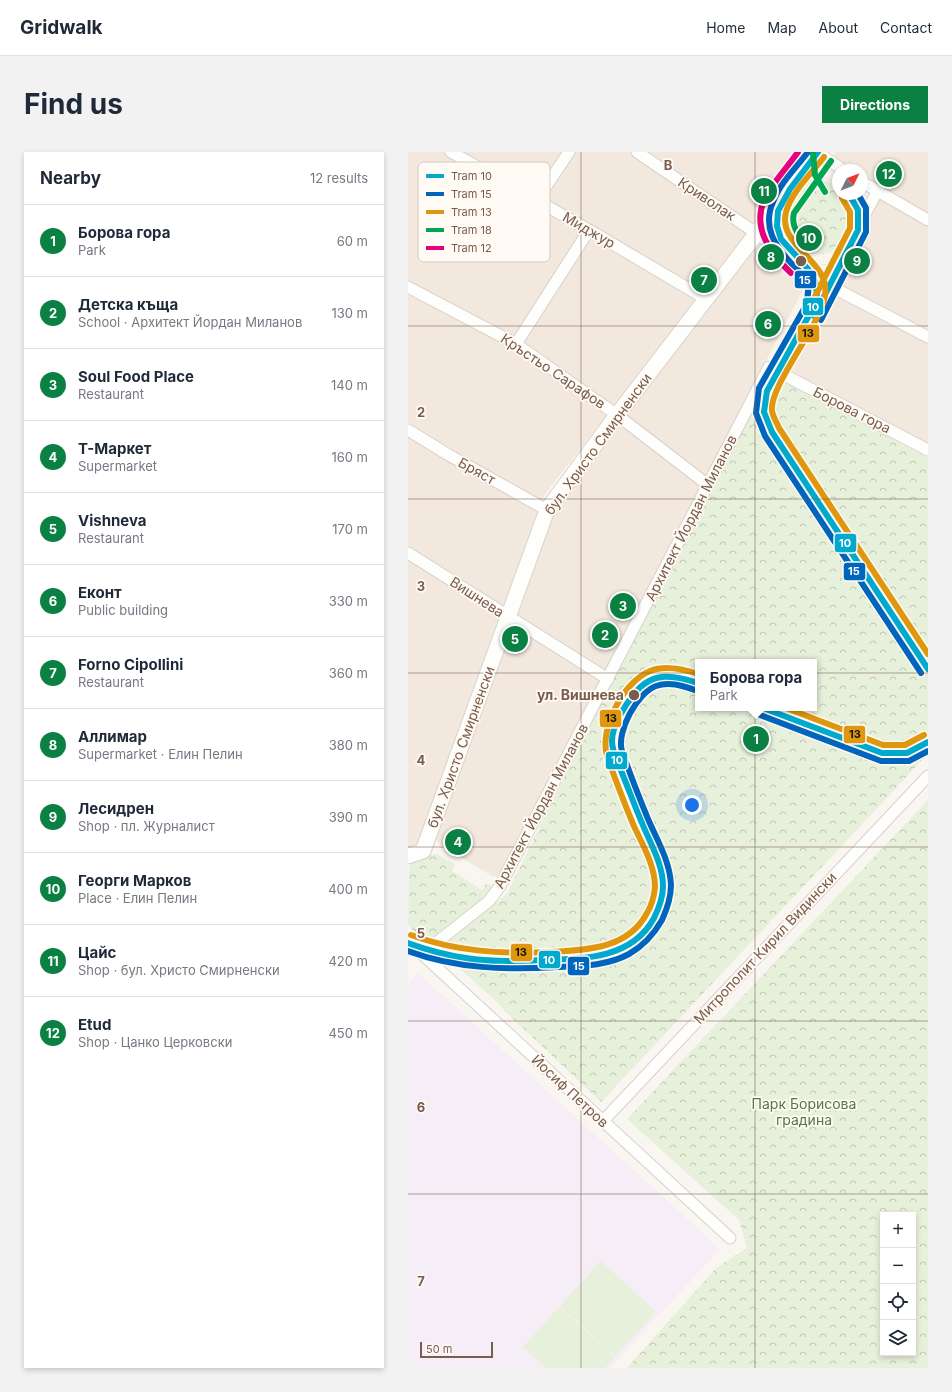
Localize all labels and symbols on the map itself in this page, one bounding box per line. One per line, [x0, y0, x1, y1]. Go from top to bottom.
text: B [664, 157, 673, 173]
pin: 12 [876, 159, 902, 189]
legend [418, 162, 550, 262]
north arrow [832, 164, 868, 200]
text: Tram 10 [451, 169, 492, 183]
street label: Криволак [675, 173, 740, 224]
pin: 11 [751, 176, 777, 206]
text: Tram 15 [451, 187, 492, 201]
text: Tram 13 [451, 205, 492, 219]
street label: Миджур [560, 208, 618, 251]
text: Tram 18 [451, 223, 492, 237]
pin: 10 [796, 223, 822, 253]
text: Tram 12 [451, 241, 492, 255]
pin: 8 [758, 242, 784, 272]
pin: 9 [844, 246, 870, 276]
unlabelled marker [794, 254, 808, 268]
pin: 7 [691, 265, 717, 295]
line badge: 15 [794, 270, 817, 289]
text: 15 [799, 273, 811, 287]
line badge: 10 [802, 297, 824, 316]
text: 10 [807, 300, 819, 314]
pin: 6 [755, 309, 781, 339]
line badge: 13 [797, 324, 820, 343]
text: 13 [802, 326, 814, 340]
street label: Кръстьо Сарафов [498, 329, 609, 412]
street label: бул. Христо Смирненски [540, 370, 655, 518]
street label: Борова гора [811, 383, 894, 436]
text: 2 [417, 404, 425, 420]
street label: Архитект Йордан Миланов [640, 431, 740, 604]
street label: Бряст [456, 453, 499, 488]
line badge: 10 [834, 533, 857, 553]
text: 10 [839, 536, 851, 550]
line badge: 15 [843, 562, 866, 581]
text: 15 [848, 564, 860, 578]
street label: Вишнева [447, 573, 508, 620]
text: 3 [417, 578, 425, 594]
pin: 3 [610, 591, 636, 621]
pin: 2 [592, 620, 618, 650]
pin: 5 [502, 624, 528, 654]
street label: бул. Христо Смирненски [423, 664, 498, 830]
place label: ул. Вишнева [537, 686, 624, 703]
marker: ул. Вишнева [627, 688, 641, 702]
line badge: 13 [599, 709, 622, 728]
text: 13 [605, 711, 617, 725]
street label: Архитект Йордан Миланов [489, 720, 591, 891]
pin: 1 [743, 724, 769, 754]
line badge: 13 [843, 725, 866, 744]
text: 13 [849, 727, 861, 741]
line badge: 10 [605, 751, 628, 770]
text: 4 [417, 752, 426, 768]
text: 10 [611, 753, 623, 767]
your location [682, 795, 702, 815]
pin: 4 [445, 827, 471, 857]
street label: Митрополит Кирил Видински [690, 868, 839, 1027]
text: 5 [417, 925, 425, 941]
line badge: 13 [510, 943, 533, 962]
text: 13 [515, 945, 527, 959]
line badge: 10 [538, 950, 561, 969]
text: 10 [543, 953, 555, 967]
line badge: 15 [567, 956, 590, 976]
text: 15 [573, 959, 585, 973]
street label: Йосиф Петров [528, 1050, 613, 1131]
park label: Парк Борисова градина [752, 1095, 856, 1128]
text: 6 [417, 1099, 425, 1115]
text: 7 [417, 1273, 425, 1289]
scale bar [420, 1340, 493, 1359]

